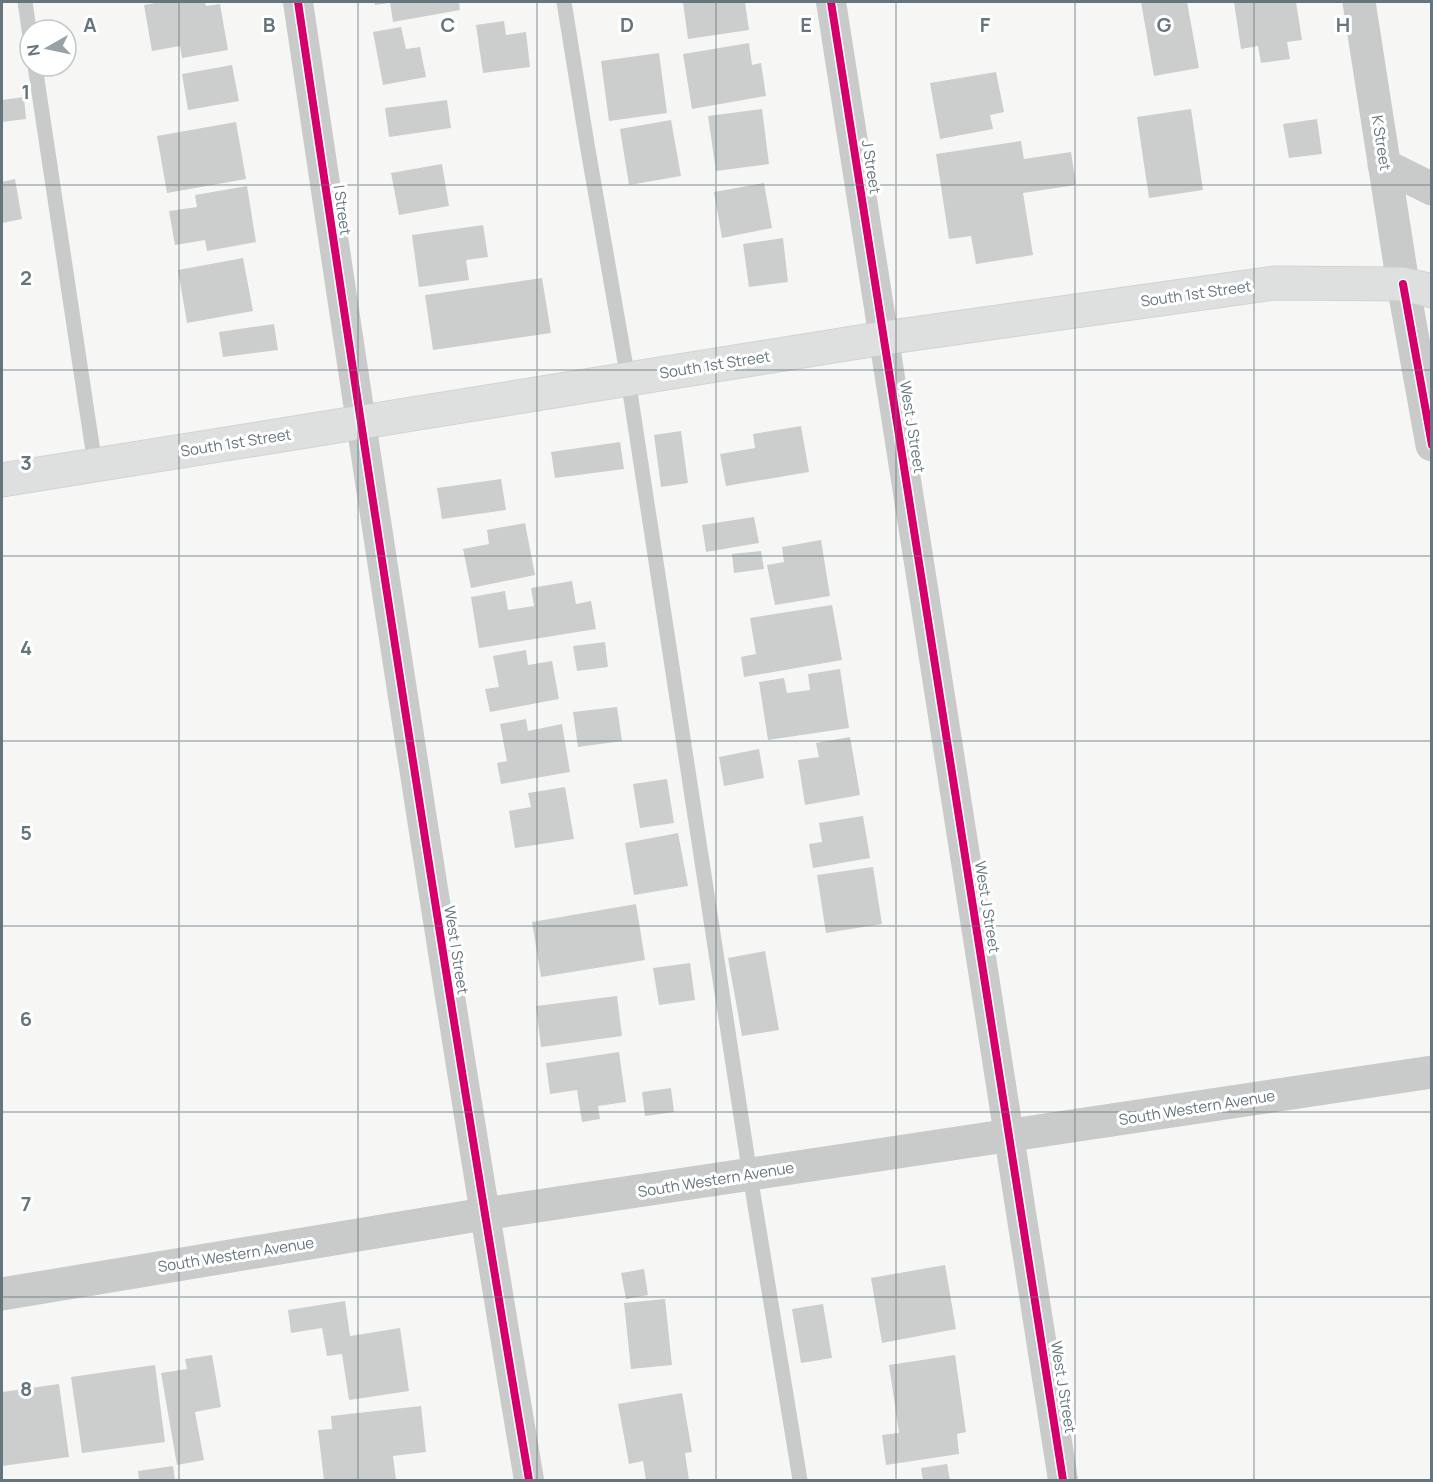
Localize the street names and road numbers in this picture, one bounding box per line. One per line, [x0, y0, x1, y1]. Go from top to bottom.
street label: K Street [1367, 114, 1396, 172]
street label: J Street [857, 139, 886, 195]
street label: I Street [329, 183, 356, 236]
street label: South 1st Street [1139, 275, 1253, 312]
street label: South 1st Street [658, 345, 772, 384]
street label: West J Street [895, 379, 930, 474]
street label: South 1st Street [179, 423, 293, 462]
street label: West J Street [970, 859, 1005, 954]
street label: West I Street [439, 904, 474, 996]
street label: South Western Avenue [1117, 1085, 1277, 1130]
street label: South Western Avenue [636, 1157, 796, 1202]
street label: South Western Avenue [156, 1232, 316, 1277]
street label: West J Street [1046, 1339, 1081, 1434]

